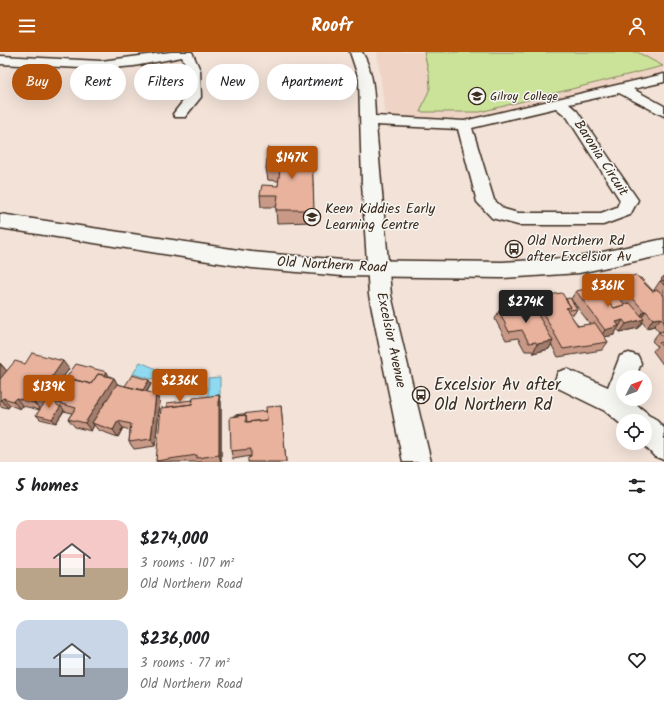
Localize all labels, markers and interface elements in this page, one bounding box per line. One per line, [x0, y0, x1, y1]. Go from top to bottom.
text: Roofr [311, 12, 353, 41]
icon: menu [16, 15, 38, 37]
icon: person [626, 15, 648, 37]
chip: Buy [12, 64, 62, 100]
chip: Rent [70, 64, 126, 100]
chip: Filters [134, 64, 198, 100]
chip: New [206, 64, 259, 100]
chip: Apartment [267, 64, 357, 100]
school or university icon: Gilroy College [467, 86, 487, 106]
place label: Gilroy College [490, 87, 559, 106]
street label: Baronia Circuit [568, 115, 634, 201]
pin: $147K [264, 146, 320, 180]
text: $147K [276, 148, 308, 169]
place label: Keen Kiddies Early Learning Centre [325, 198, 436, 236]
school or university icon: Keen Kiddies Early Learning Centre [302, 207, 322, 227]
place label: Old Northern Rd after Excelsior Av [527, 230, 631, 268]
bus stop icon: Old Northern Rd after Excelsior Av [504, 239, 524, 259]
street label: Old Northern Road [276, 251, 389, 279]
pin: $361K [580, 274, 636, 308]
text: $361K [591, 276, 625, 297]
street label: Excelsior Avenue [370, 290, 412, 391]
pin: $274K [498, 290, 554, 324]
text: $274K [508, 292, 544, 313]
pin: $236K [152, 369, 208, 403]
north arrow [616, 370, 652, 406]
map controls [616, 370, 652, 450]
text: $236K [161, 371, 199, 392]
place label: Excelsior Av after Old Northern Rd [434, 372, 562, 419]
pin: $139K [21, 375, 77, 409]
text: $139K [32, 377, 66, 398]
bus stop icon: Excelsior Av after Old Northern Rd [411, 385, 431, 405]
button: locate [616, 414, 652, 450]
text: 5 homes [16, 473, 79, 500]
icon: filters [626, 475, 648, 497]
text: $274,000 [140, 526, 208, 553]
icon: home [48, 536, 96, 584]
icon: heart [626, 549, 648, 571]
text: 3 rooms · 107 m² [140, 553, 234, 574]
text: Old Northern Road [140, 574, 242, 595]
text: $236,000 [140, 626, 209, 653]
icon: home [48, 636, 96, 684]
icon: heart [626, 649, 648, 671]
text: 3 rooms · 77 m² [140, 653, 230, 674]
text: Old Northern Road [140, 674, 242, 695]

